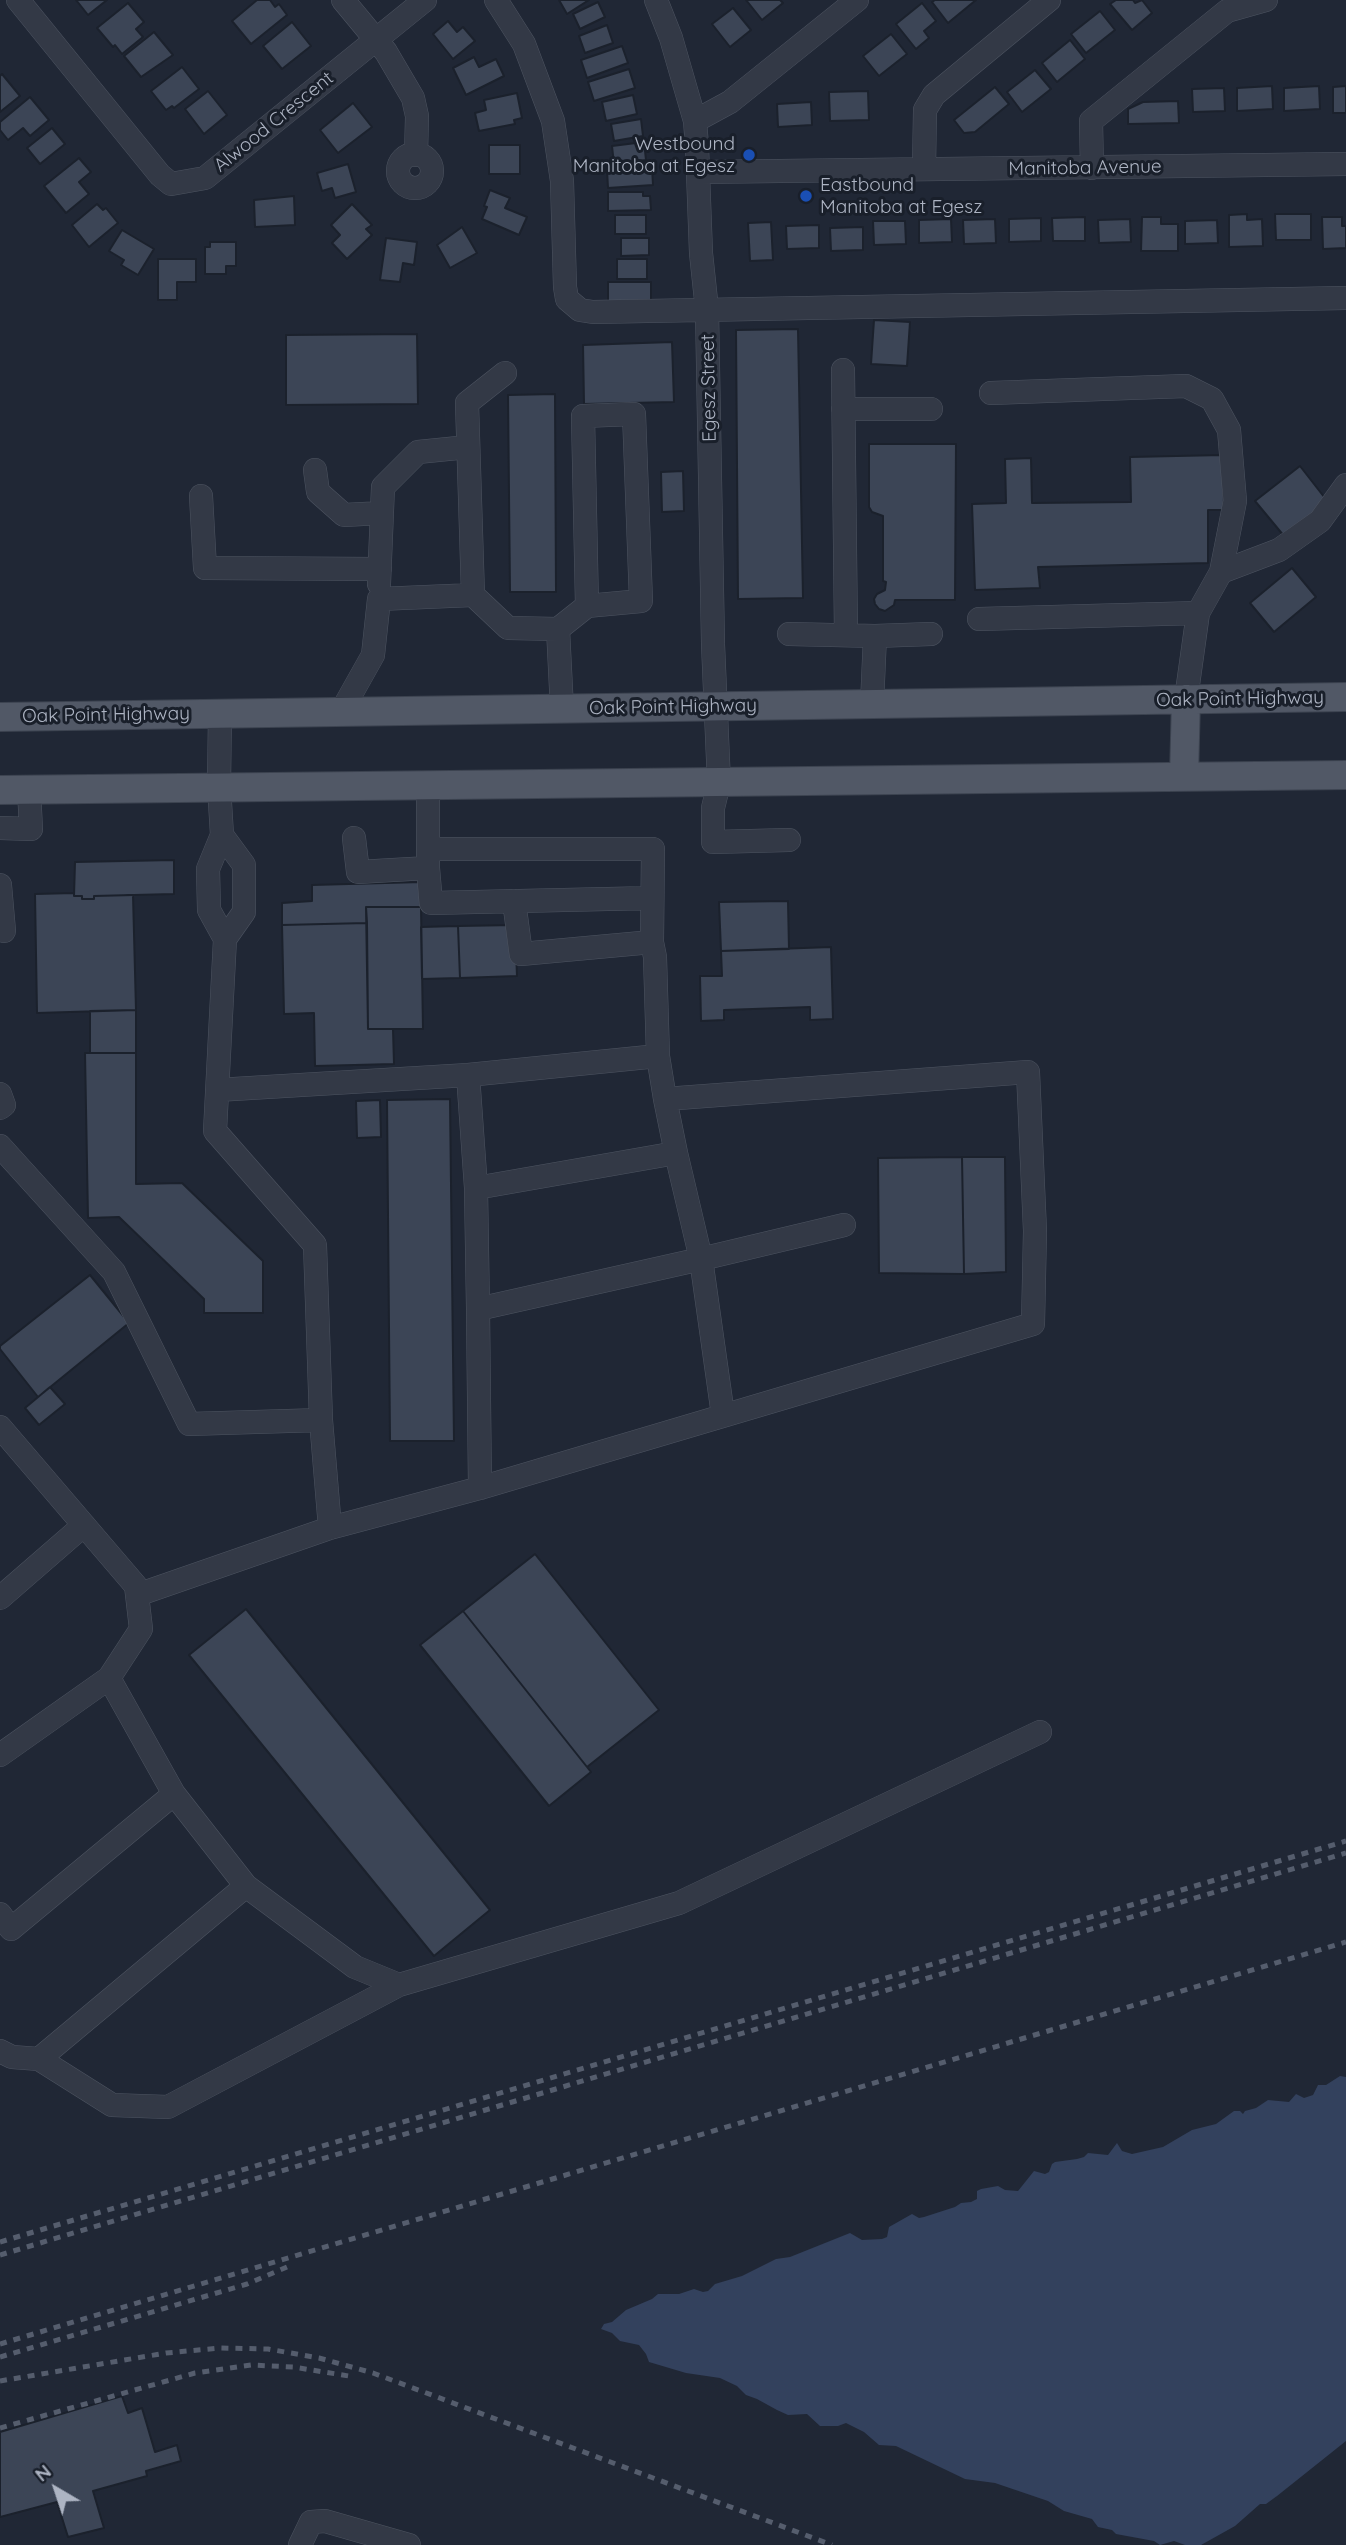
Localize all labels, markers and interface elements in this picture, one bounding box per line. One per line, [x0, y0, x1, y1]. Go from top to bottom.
street label: Alwood Crescent [210, 67, 338, 177]
place label: Westbound Manitoba at Egesz [573, 133, 735, 177]
marker: Westbound Manitoba at Egesz [741, 147, 757, 163]
street label: Manitoba Avenue [1008, 155, 1162, 181]
place label: Eastbound Manitoba at Egesz [820, 174, 982, 218]
marker: Eastbound Manitoba at Egesz [798, 188, 814, 204]
street label: Egesz Street [697, 334, 721, 442]
street label: Oak Point Highway [1156, 686, 1324, 712]
street label: Oak Point Highway [589, 694, 757, 720]
street label: Oak Point Highway [22, 702, 190, 728]
north arrow [21, 2454, 91, 2524]
text: N [30, 2459, 56, 2486]

